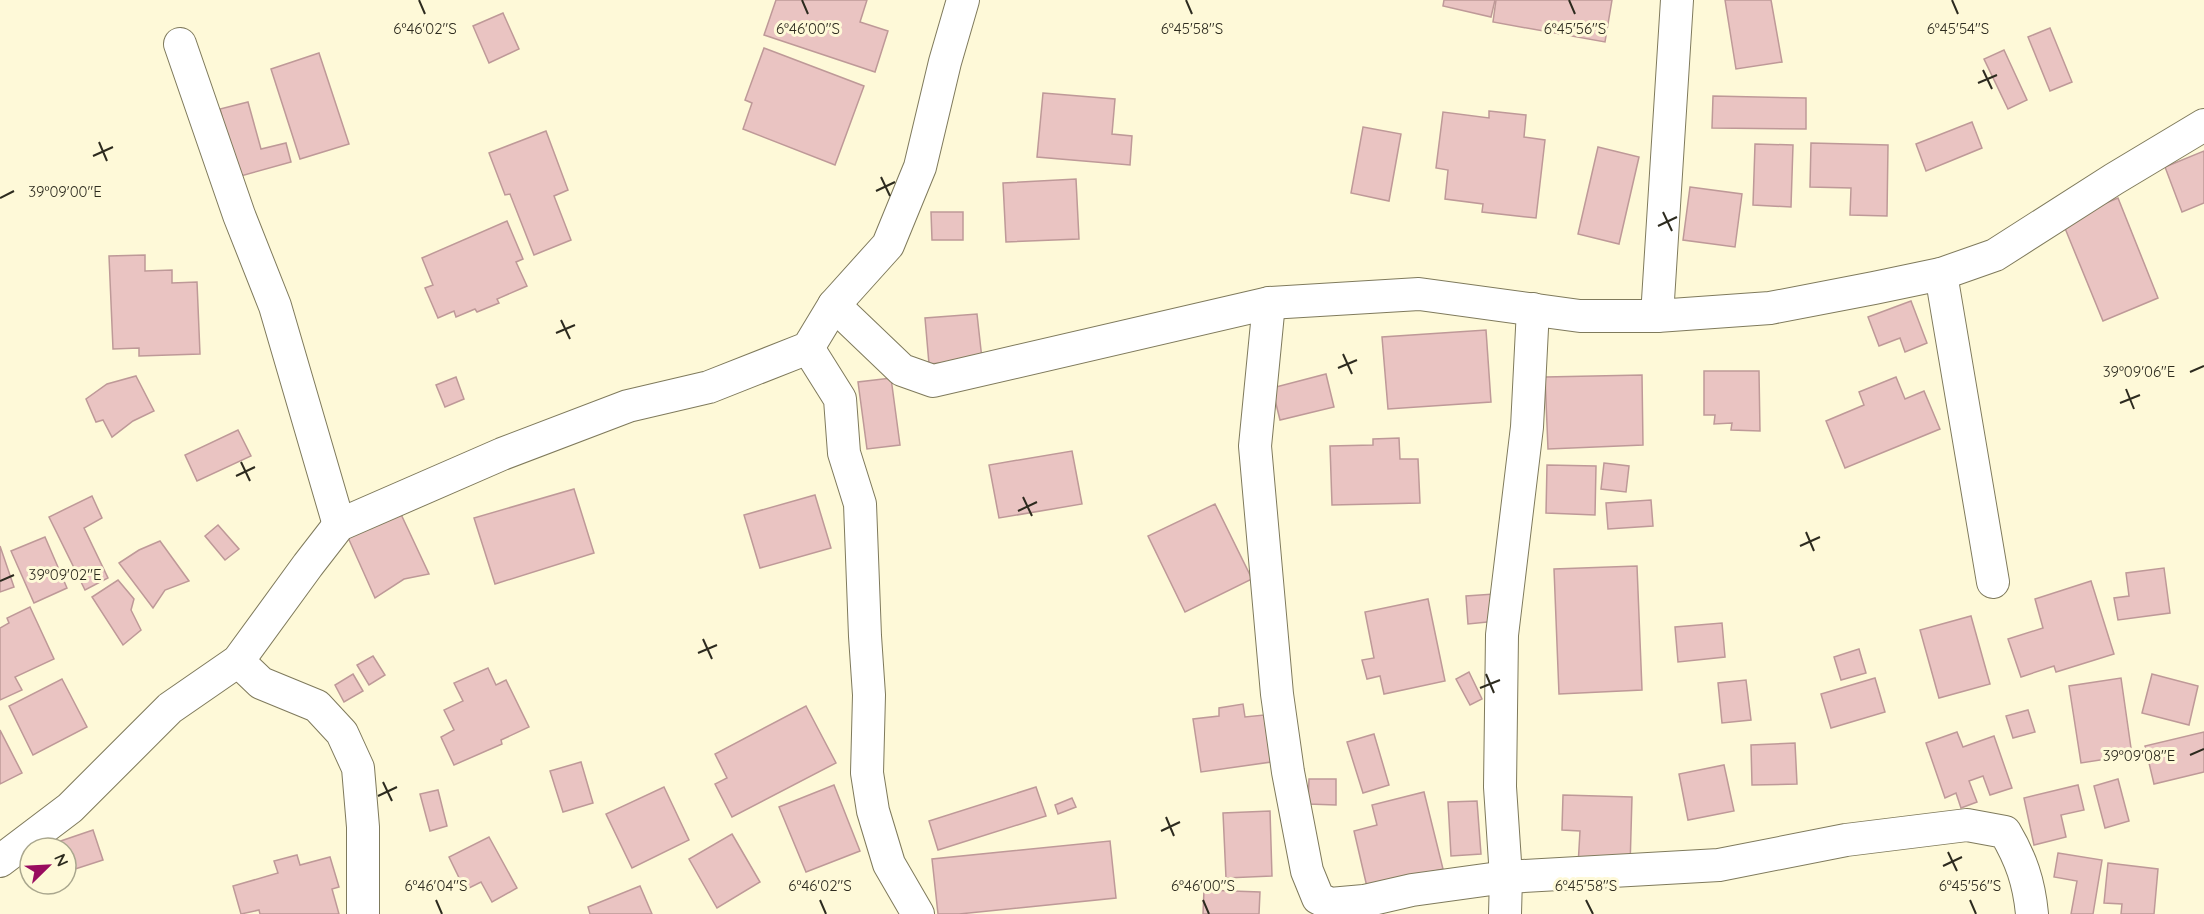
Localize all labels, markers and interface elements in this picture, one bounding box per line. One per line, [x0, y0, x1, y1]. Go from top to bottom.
text: 6°46'02"S [393, 19, 457, 38]
text: 6°46'00"S [776, 19, 840, 38]
text: 6°45'58"S [1161, 19, 1223, 38]
text: 6°45'56"S [1544, 19, 1606, 38]
text: 6°45'54"S [1927, 19, 1989, 38]
text: 39°09'00"E [28, 182, 102, 201]
text: 39°09'06"E [2103, 362, 2175, 381]
text: 39°09'02"E [29, 565, 101, 584]
text: 39°09'08"E [2103, 746, 2175, 765]
north arrow [18, 836, 78, 896]
text: N [50, 850, 73, 869]
text: 6°46'04"S [405, 876, 467, 895]
text: 6°46'02"S [788, 876, 852, 895]
text: 6°46'00"S [1171, 876, 1235, 895]
text: 6°45'58"S [1555, 876, 1617, 895]
text: 6°45'56"S [1939, 876, 2001, 895]

